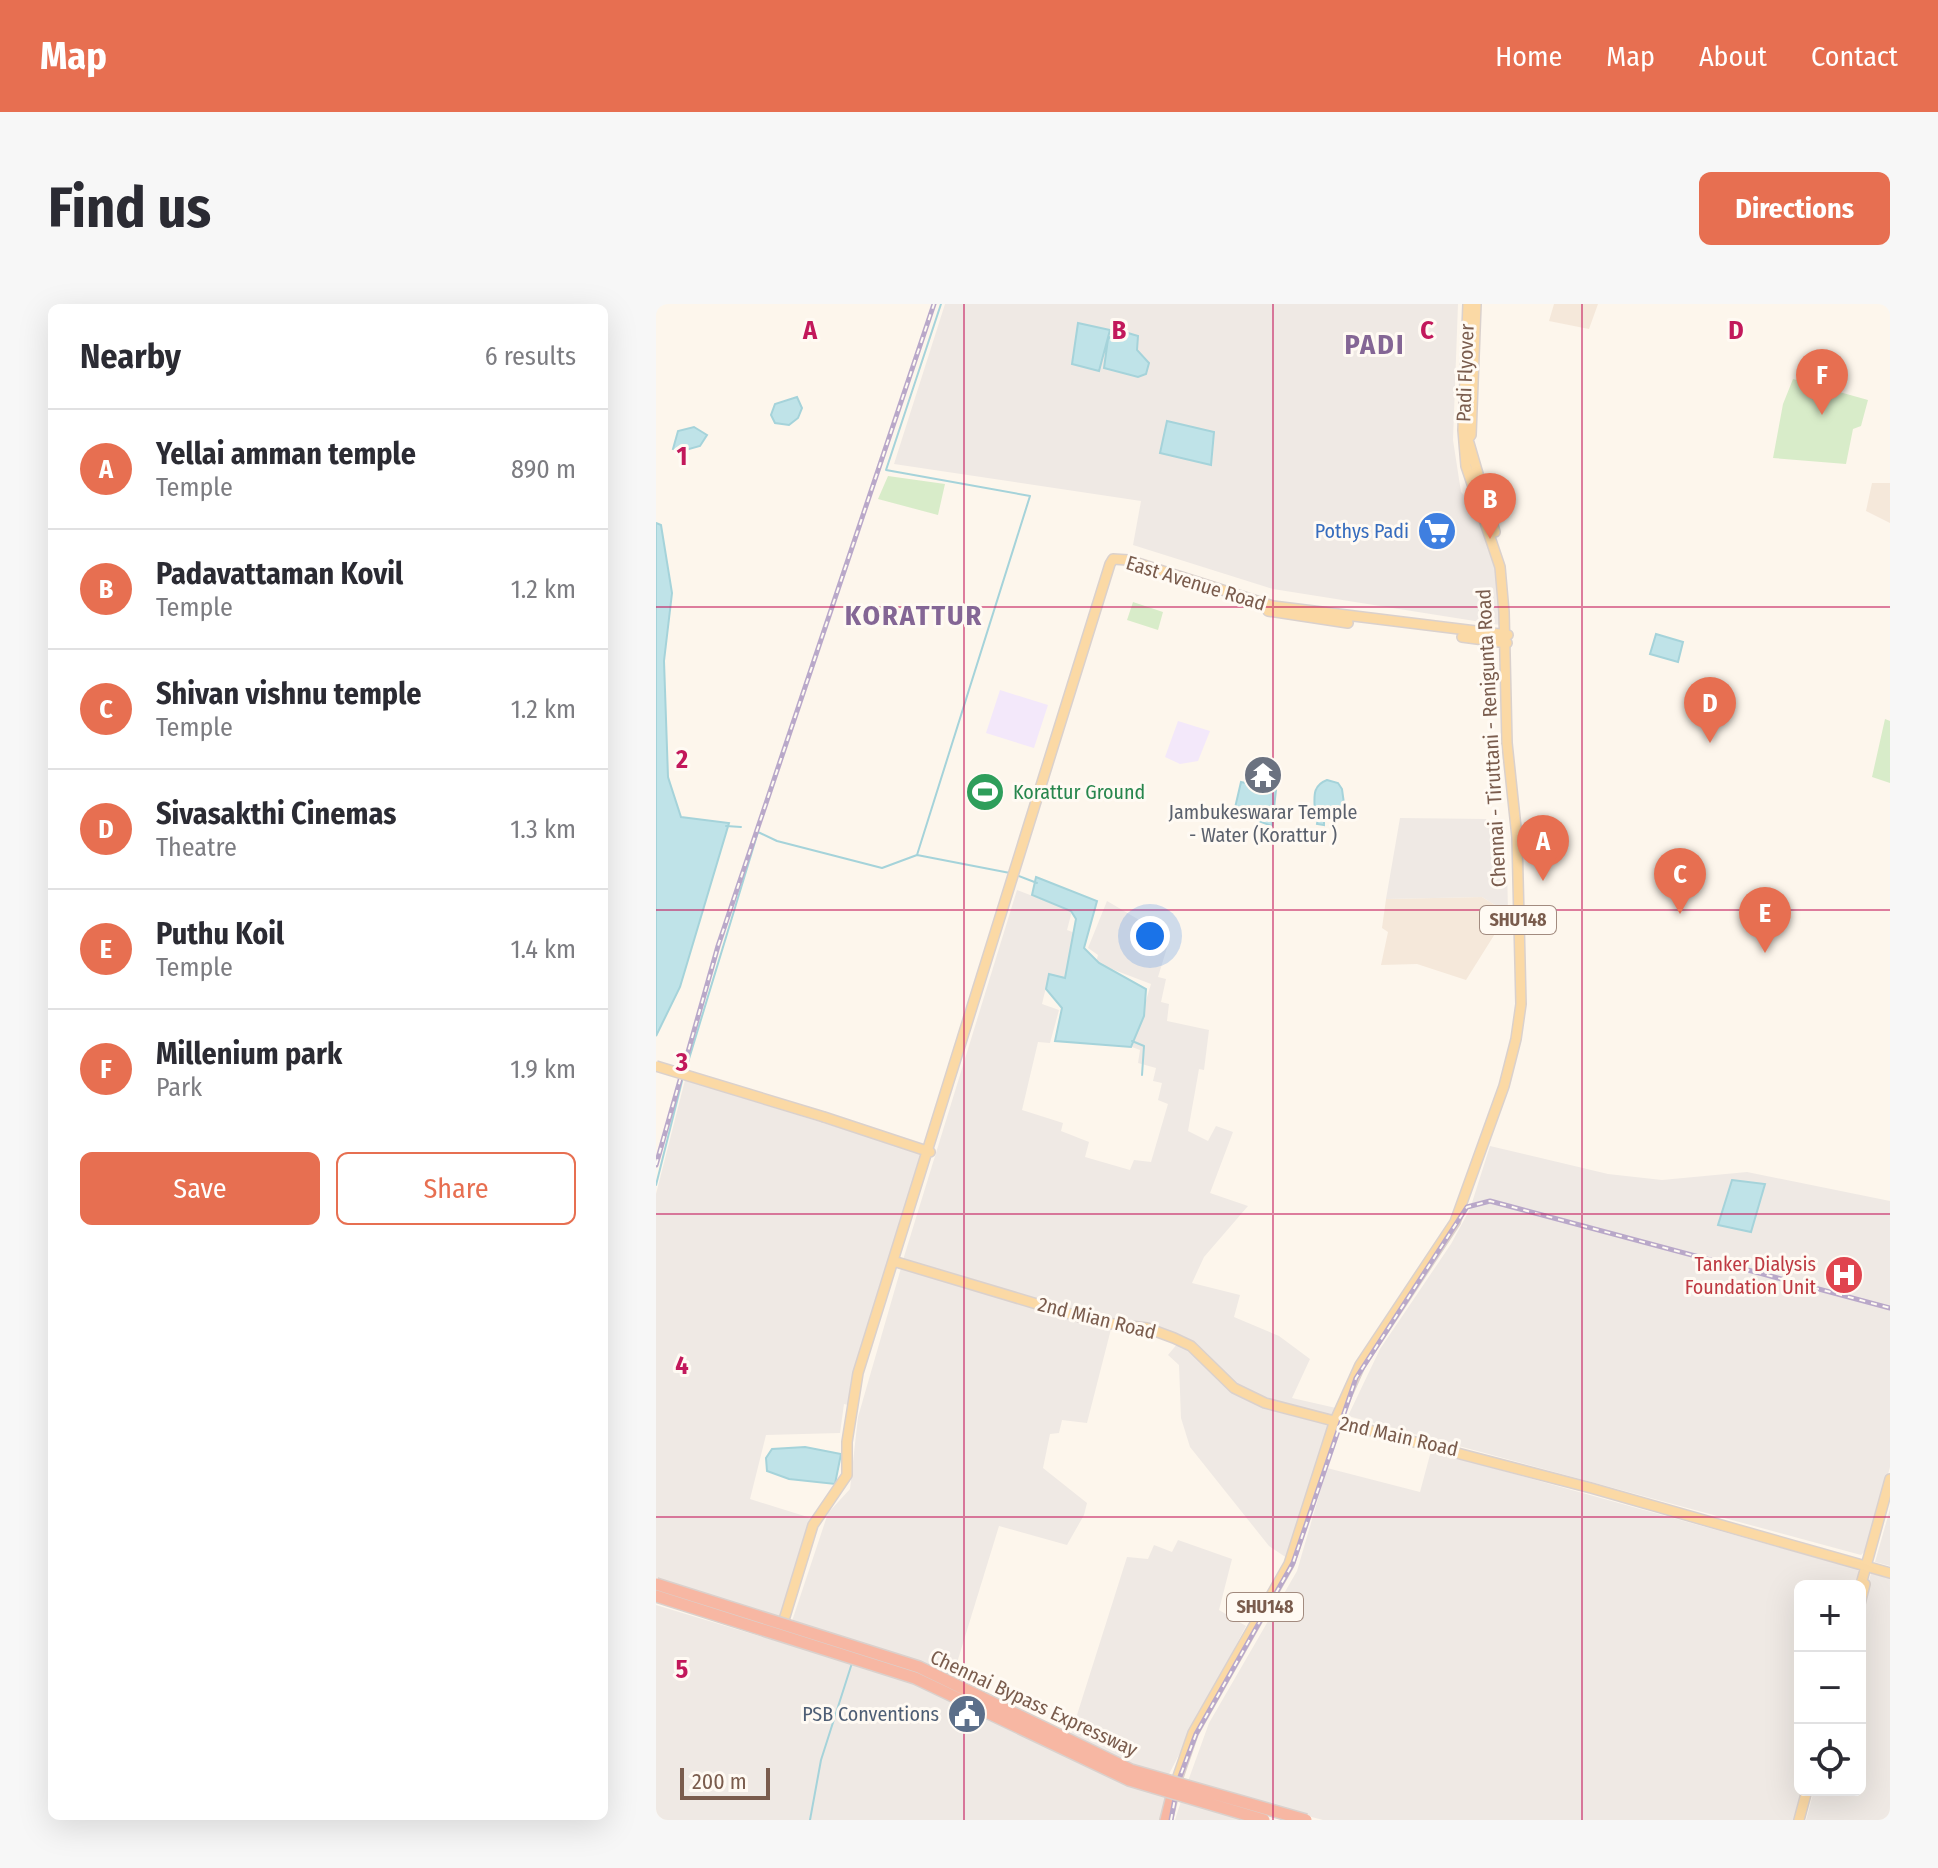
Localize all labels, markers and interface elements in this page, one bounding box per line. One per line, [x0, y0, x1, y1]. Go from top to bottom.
text: Map [40, 33, 107, 79]
text: Home [1495, 40, 1562, 73]
text: Map [1606, 40, 1655, 73]
text: About [1699, 40, 1767, 73]
text: Contact [1811, 40, 1898, 73]
button: Directions [1699, 172, 1890, 245]
text: Find us [48, 175, 211, 242]
text: A [802, 315, 818, 346]
text: B [1112, 315, 1127, 346]
text: C [1420, 315, 1434, 346]
text: D [1728, 315, 1744, 346]
street label: Padi Flyover [1451, 323, 1479, 423]
district label: PADI [1345, 328, 1405, 361]
text: Nearby [80, 336, 181, 377]
text: 6 results [485, 341, 576, 372]
pin: F [1796, 349, 1848, 415]
text: Yellai amman temple [156, 436, 416, 472]
text: 1 [677, 441, 688, 472]
text: A [99, 454, 113, 485]
text: 890 m [511, 454, 576, 485]
text: Temple [156, 472, 233, 503]
pin: B [1464, 473, 1516, 539]
supermarket icon: Pothys Padi [1416, 510, 1458, 552]
place label: Pothys Padi [1315, 519, 1409, 543]
street label: East Avenue Road [1123, 550, 1269, 616]
text: Padavattaman Kovil [156, 556, 403, 592]
text: B [99, 574, 113, 605]
text: 1.2 km [511, 574, 576, 605]
street label: Chennai - Tiruttani - Renigunta Road [1471, 588, 1511, 888]
text: Temple [156, 592, 233, 623]
district label: KORATTUR [845, 599, 983, 632]
text: Shivan vishnu temple [156, 676, 421, 712]
pin: D [1684, 677, 1736, 743]
text: C [99, 694, 113, 725]
text: 1.2 km [511, 694, 576, 725]
text: Temple [156, 712, 233, 743]
text: 2 [675, 744, 688, 775]
temple icon: Jambukeswarar Temple - Water (Korattur ) [1242, 754, 1284, 796]
sports icon: Korattur Ground [964, 771, 1006, 813]
place label: Korattur Ground [1013, 780, 1145, 804]
text: Sivasakthi Cinemas [156, 796, 396, 832]
place label: Jambukeswarar Temple - Water (Korattur ) [1169, 800, 1357, 847]
text: D [98, 814, 114, 845]
text: 1.3 km [510, 814, 576, 845]
pin: A [1517, 815, 1569, 881]
text: Theatre [156, 832, 237, 863]
pin: C [1654, 848, 1706, 914]
pin: E [1739, 887, 1791, 953]
road number: SHU148 [1480, 906, 1556, 934]
text: Puthu Koil [156, 916, 284, 952]
your location [1130, 916, 1170, 956]
text: E [100, 934, 112, 965]
text: 1.4 km [510, 934, 576, 965]
text: Temple [156, 952, 233, 983]
text: Millenium park [156, 1036, 342, 1072]
text: 3 [675, 1047, 688, 1078]
text: F [100, 1054, 112, 1085]
text: 1.9 km [510, 1054, 576, 1085]
text: Park [156, 1072, 202, 1103]
button: Save [80, 1152, 320, 1225]
button: Share [336, 1152, 576, 1225]
place label: Tanker Dialysis Foundation Unit [1685, 1252, 1816, 1299]
hospital icon: Tanker Dialysis Foundation Unit [1823, 1254, 1865, 1296]
street label: 2nd Mian Road [1036, 1292, 1158, 1344]
text: 4 [675, 1350, 689, 1381]
street label: 2nd Main Road [1338, 1411, 1460, 1461]
map controls [1794, 1580, 1866, 1796]
button: + [1794, 1580, 1866, 1652]
road number: SHU148 [1227, 1593, 1303, 1621]
street label: Chennai Bypass Expressway [927, 1644, 1141, 1762]
button: − [1794, 1652, 1866, 1724]
text: 5 [676, 1654, 689, 1685]
public building icon: PSB Conventions [946, 1693, 988, 1735]
place label: PSB Conventions [802, 1702, 939, 1726]
button: locate [1794, 1724, 1866, 1796]
scale bar [680, 1764, 770, 1800]
text: 200 m [692, 1768, 747, 1795]

